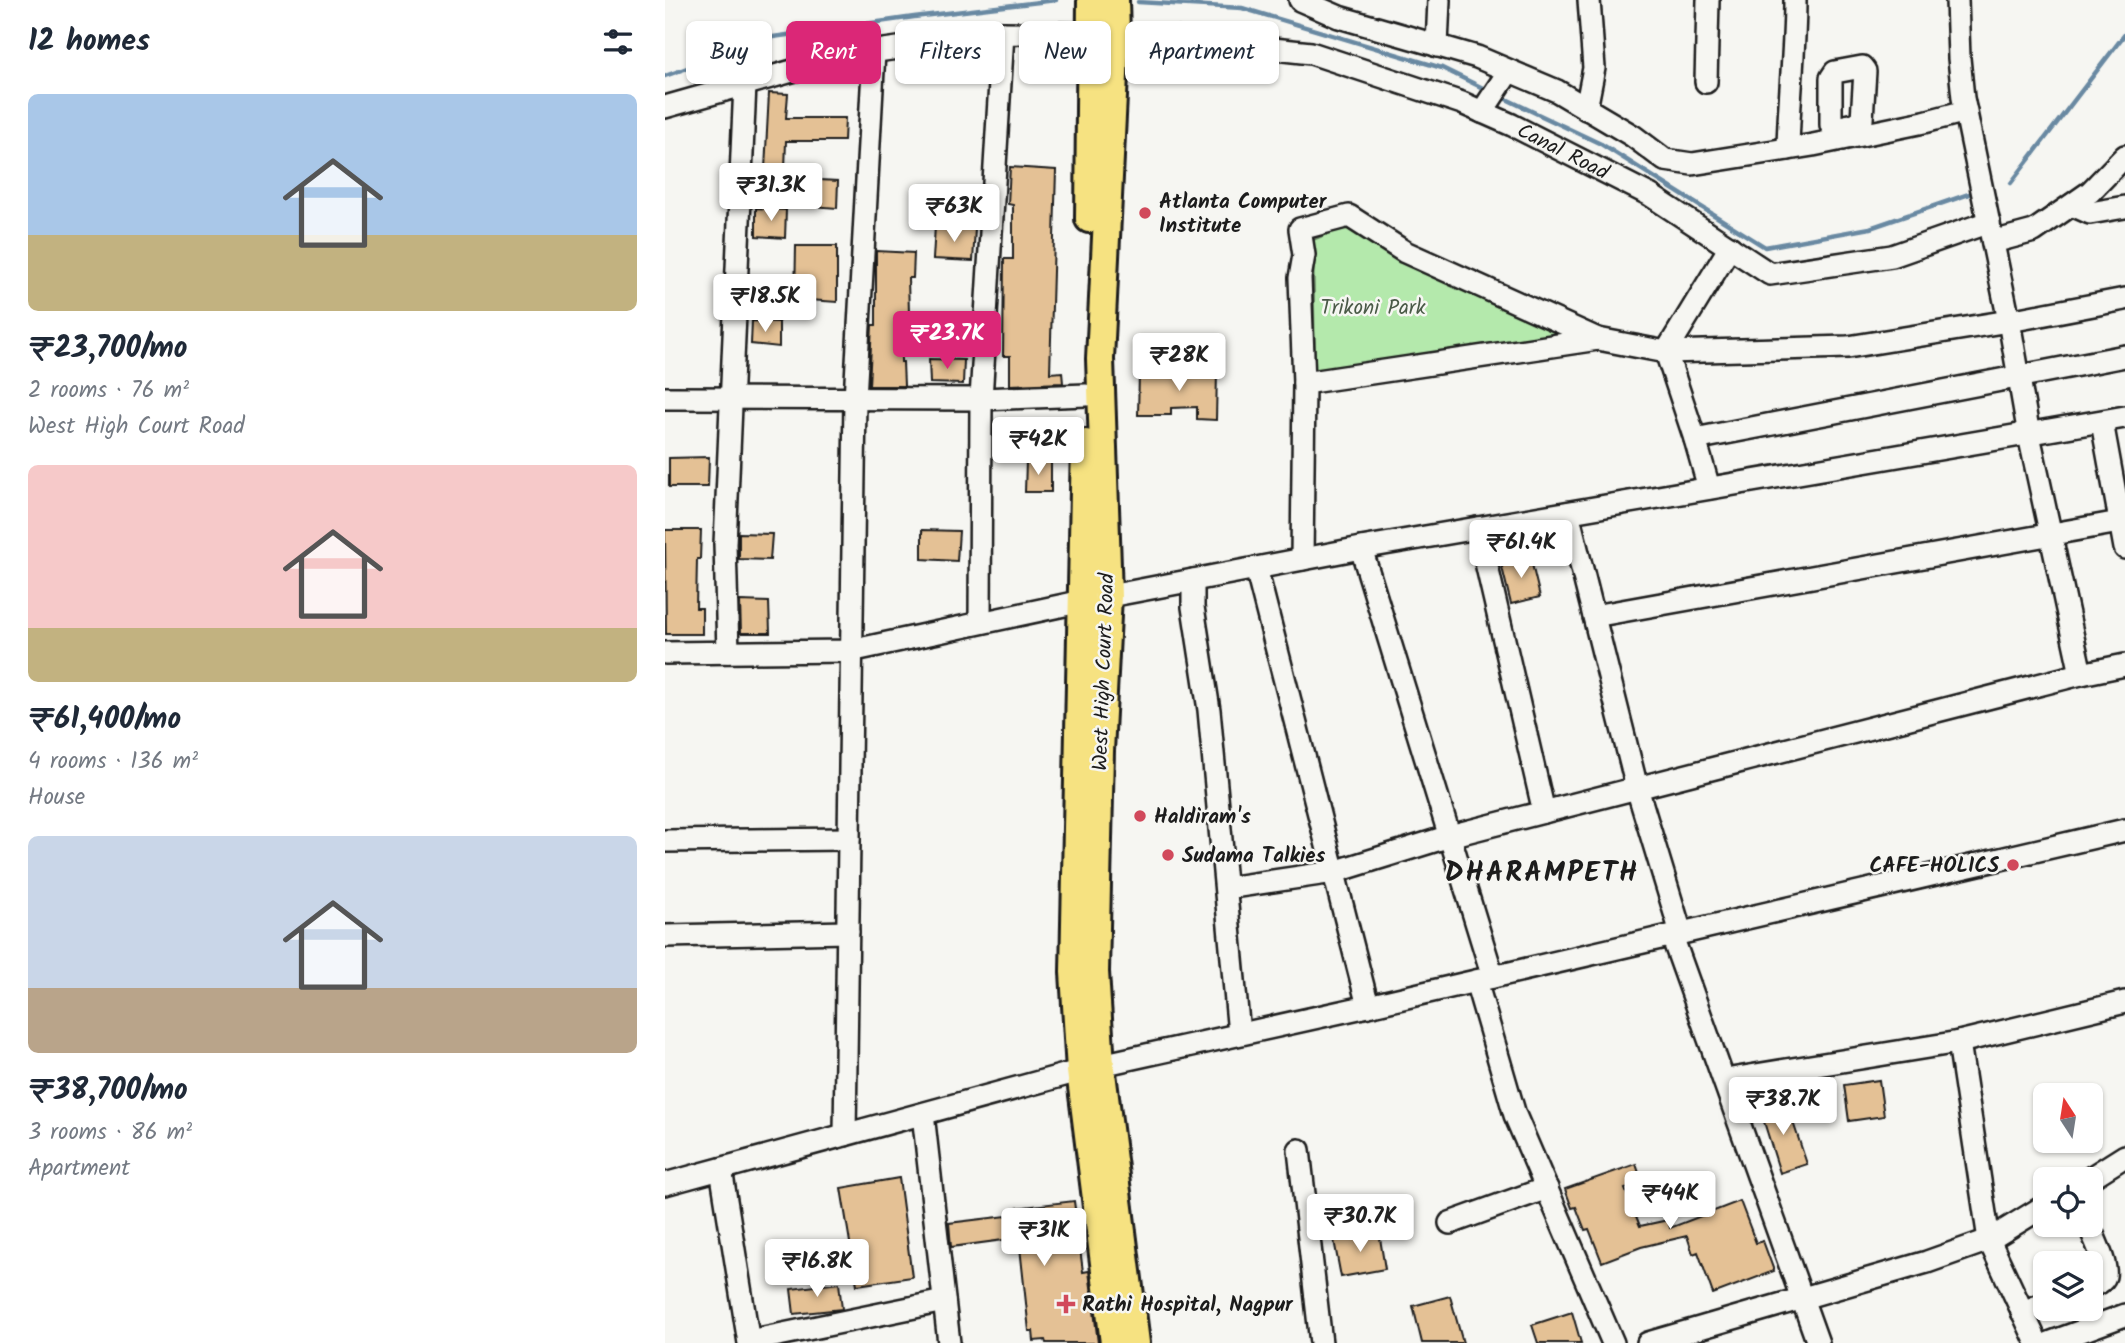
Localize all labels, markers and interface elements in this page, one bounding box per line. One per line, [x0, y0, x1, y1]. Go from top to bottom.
text: 12 homes [28, 18, 150, 66]
chip: Buy [686, 21, 772, 84]
chip: Rent [786, 21, 881, 84]
chip: Filters [895, 21, 1005, 84]
chip: New [1019, 21, 1111, 84]
chip: Apartment [1125, 21, 1279, 84]
icon: filters [599, 23, 637, 61]
street label: Canal Road [1511, 115, 1615, 190]
icon: home [270, 140, 396, 266]
pin: ₹31.3K [714, 164, 828, 223]
text: ₹31.3K [735, 168, 807, 204]
pin: ₹63K [913, 184, 995, 244]
place label: Atlanta Computer Institute [1159, 186, 1328, 243]
text: ₹63K [925, 189, 983, 225]
marker: Atlanta Computer Institute [1137, 205, 1153, 221]
pin: ₹18.5K [708, 274, 822, 334]
text: ₹18.5K [729, 279, 801, 315]
park label: Trikoni Park [1320, 292, 1426, 325]
pin: ₹23.7K [890, 312, 1004, 371]
text: ₹23.7K [909, 316, 985, 352]
text: ₹23,700/mo [28, 325, 188, 373]
pin: ₹28K [1138, 334, 1220, 393]
text: ₹28K [1149, 338, 1209, 374]
text: 2 rooms · 76 m² [28, 373, 189, 409]
text: West High Court Road [28, 409, 245, 445]
pin: ₹42K [997, 418, 1079, 477]
text: ₹42K [1008, 422, 1068, 458]
icon: home [270, 511, 396, 637]
pin: ₹61.4K [1464, 520, 1578, 580]
text: ₹61.4K [1485, 525, 1557, 561]
street label: West High Court Road [1085, 572, 1124, 772]
text: ₹61,400/mo [28, 696, 181, 744]
text: 4 rooms · 136 m² [28, 744, 198, 780]
text: House [28, 780, 85, 816]
place label: Haldiram's [1154, 801, 1251, 834]
marker: Haldiram's [1132, 808, 1148, 824]
place label: Sudama Talkies [1182, 840, 1326, 873]
marker: Sudama Talkies [1160, 847, 1176, 863]
place label: CAFE-HOLICS [1870, 850, 1999, 883]
district label: DHARAMPETH [1445, 851, 1639, 896]
marker: CAFE-HOLICS [2005, 857, 2021, 873]
icon: home [270, 882, 396, 1008]
text: ₹38,700/mo [28, 1067, 188, 1115]
pin: ₹38.7K [1726, 1078, 1840, 1137]
text: ₹38.7K [1745, 1082, 1821, 1118]
north arrow [2033, 1083, 2103, 1153]
map controls [2033, 1083, 2103, 1321]
text: 3 rooms · 86 m² [28, 1115, 192, 1151]
text: Apartment [28, 1151, 130, 1187]
button: locate [2033, 1167, 2103, 1237]
pin: ₹44K [1629, 1172, 1711, 1231]
text: ₹44K [1641, 1176, 1699, 1212]
pin: ₹30.7K [1303, 1194, 1417, 1254]
text: ₹30.7K [1323, 1199, 1397, 1235]
pin: ₹31K [1003, 1208, 1085, 1268]
text: ₹31K [1017, 1213, 1071, 1249]
pin: ₹16.8K [760, 1240, 874, 1299]
text: ₹16.8K [781, 1244, 853, 1280]
button: layers [2033, 1251, 2103, 1321]
place label: Rathi Hospital, Nagpur [1082, 1289, 1294, 1322]
marker: Rathi Hospital, Nagpur [1056, 1294, 1076, 1314]

